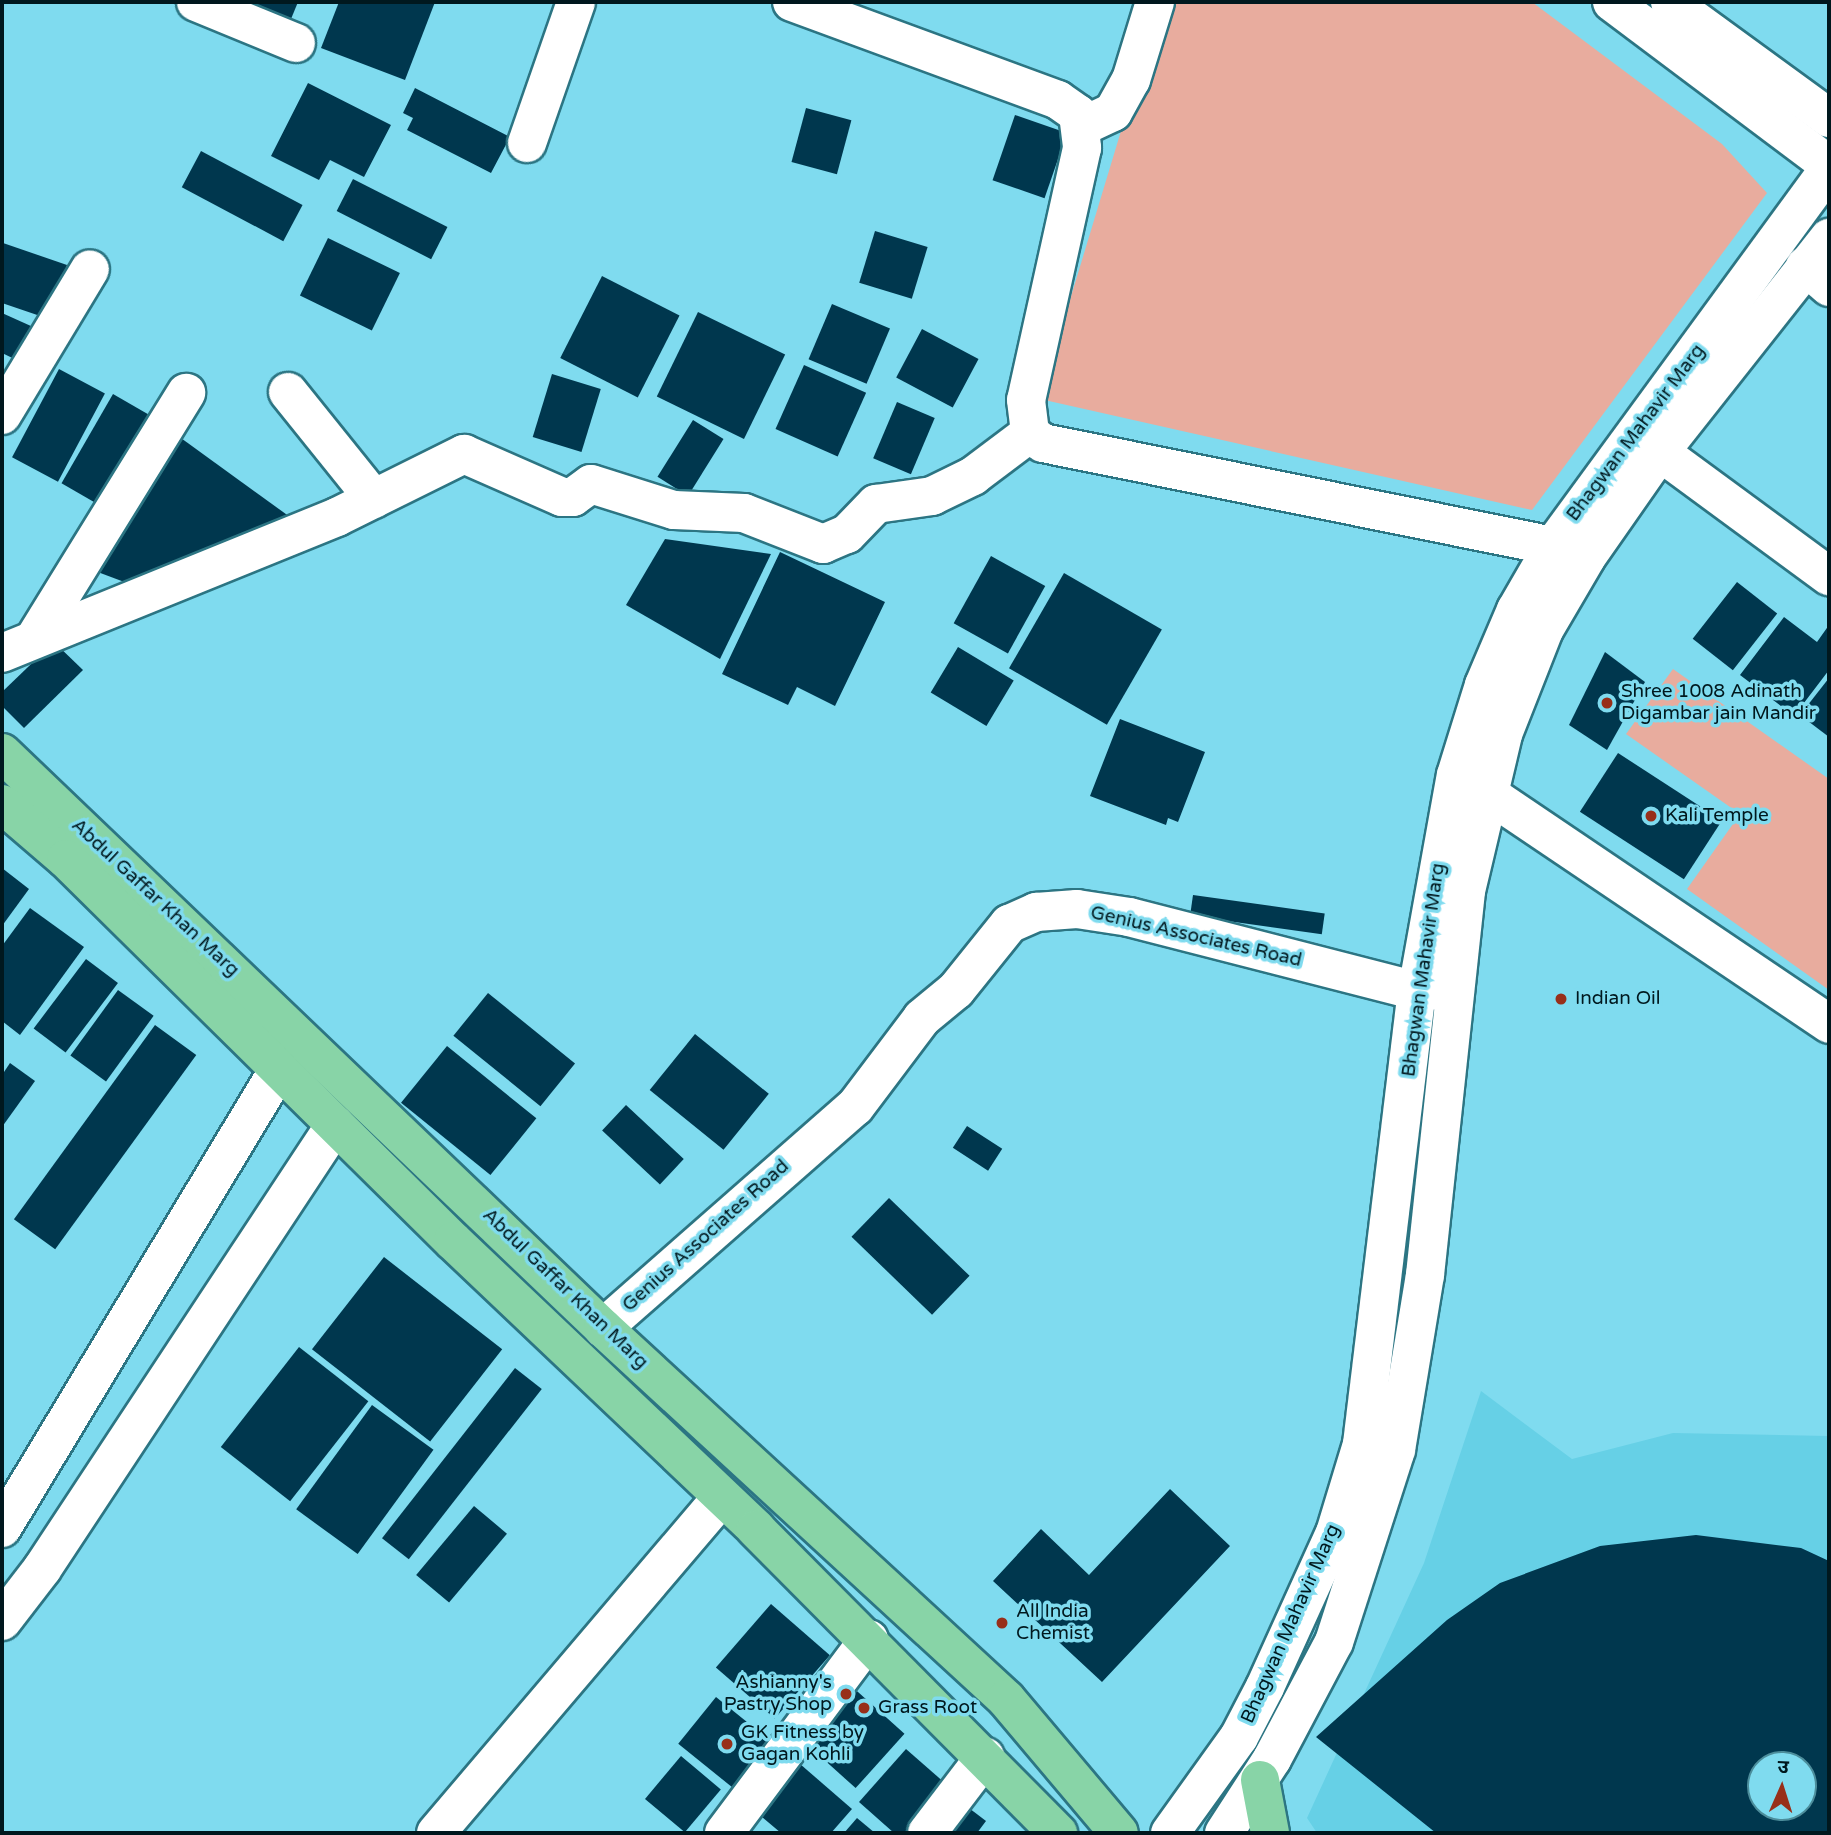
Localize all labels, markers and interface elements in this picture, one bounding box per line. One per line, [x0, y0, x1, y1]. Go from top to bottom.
street label: Bhagwan Mahavir Marg [1562, 340, 1710, 526]
place label: Shree 1008 Adinath Digambar jain Mandir [1621, 681, 1816, 725]
marker: Shree 1008 Adinath Digambar jain Mandir [1599, 695, 1615, 711]
place label: Kali Temple [1665, 805, 1769, 827]
marker: Kali Temple [1643, 808, 1659, 824]
street label: Abdul Gaffar Khan Marg [66, 814, 244, 982]
street label: Bhagwan Mahavir Marg [1398, 862, 1450, 1078]
street label: Genius Associates Road [1088, 902, 1304, 972]
place label: Indian Oil [1575, 988, 1660, 1010]
marker: Indian Oil [1553, 991, 1569, 1007]
street label: Genius Associates Road [618, 1155, 794, 1317]
street label: Abdul Gaffar Khan Marg [478, 1204, 652, 1374]
street label: Bhagwan Mahavir Marg [1237, 1521, 1345, 1727]
place label: All India Chemist [1016, 1601, 1090, 1645]
marker: All India Chemist [994, 1615, 1010, 1631]
place label: Ashianny's Pastry Shop [724, 1672, 832, 1716]
marker: Ashianny's Pastry Shop [838, 1686, 854, 1702]
place label: Grass Root [878, 1697, 977, 1719]
marker: Grass Root [856, 1700, 872, 1716]
place label: GK Fitness by Gagan Kohli [741, 1722, 864, 1766]
marker: GK Fitness by Gagan Kohli [719, 1736, 735, 1752]
north arrow [1747, 1751, 1817, 1821]
text: उ [1777, 1756, 1789, 1778]

